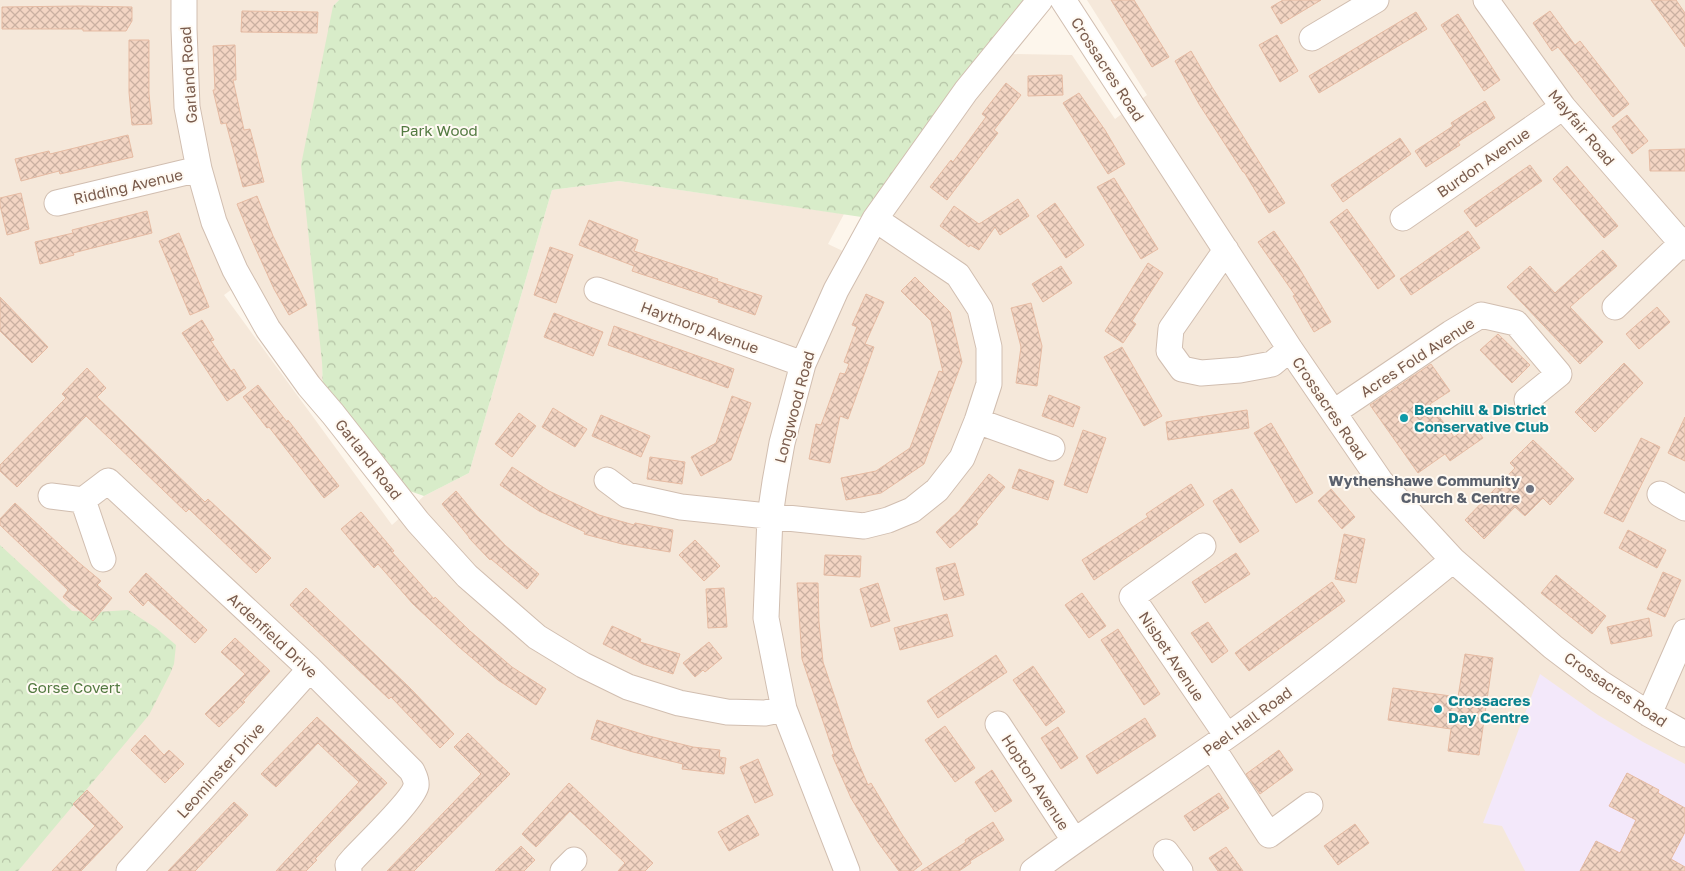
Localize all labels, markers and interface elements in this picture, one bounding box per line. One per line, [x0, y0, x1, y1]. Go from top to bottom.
street label: Crossacres Road [1068, 14, 1148, 124]
street label: Garland Road [176, 26, 200, 124]
street label: Mayfair Road [1545, 85, 1619, 169]
park label: Park Wood [400, 121, 478, 139]
street label: Burdon Avenue [1433, 123, 1533, 201]
street label: Ridding Avenue [71, 165, 185, 207]
street label: Haythorp Avenue [638, 297, 762, 357]
street label: Acres Fold Avenue [1357, 313, 1478, 401]
street label: Longwood Road [770, 349, 818, 465]
street label: Crossacres Road [1289, 353, 1371, 463]
place label: Benchill & District Conservative Club [1414, 400, 1549, 435]
marker: Benchill & District Conservative Club [1398, 412, 1410, 424]
street label: Garland Road [332, 415, 406, 503]
place label: Wythenshawe Community Church & Centre [1329, 471, 1520, 506]
marker: Wythenshawe Community Church & Centre [1524, 483, 1536, 495]
street label: Ardenfield Drive [224, 589, 322, 681]
street label: Nisbet Avenue [1135, 608, 1209, 704]
street label: Crossacres Road [1561, 648, 1671, 730]
park label: Gorse Covert [27, 678, 121, 696]
street label: Peel Hall Road [1199, 683, 1295, 759]
place label: Crossacres Day Centre [1448, 691, 1530, 726]
marker: Crossacres Day Centre [1432, 703, 1444, 715]
street label: Leominster Drive [172, 718, 268, 821]
street label: Hopton Avenue [998, 731, 1074, 834]

